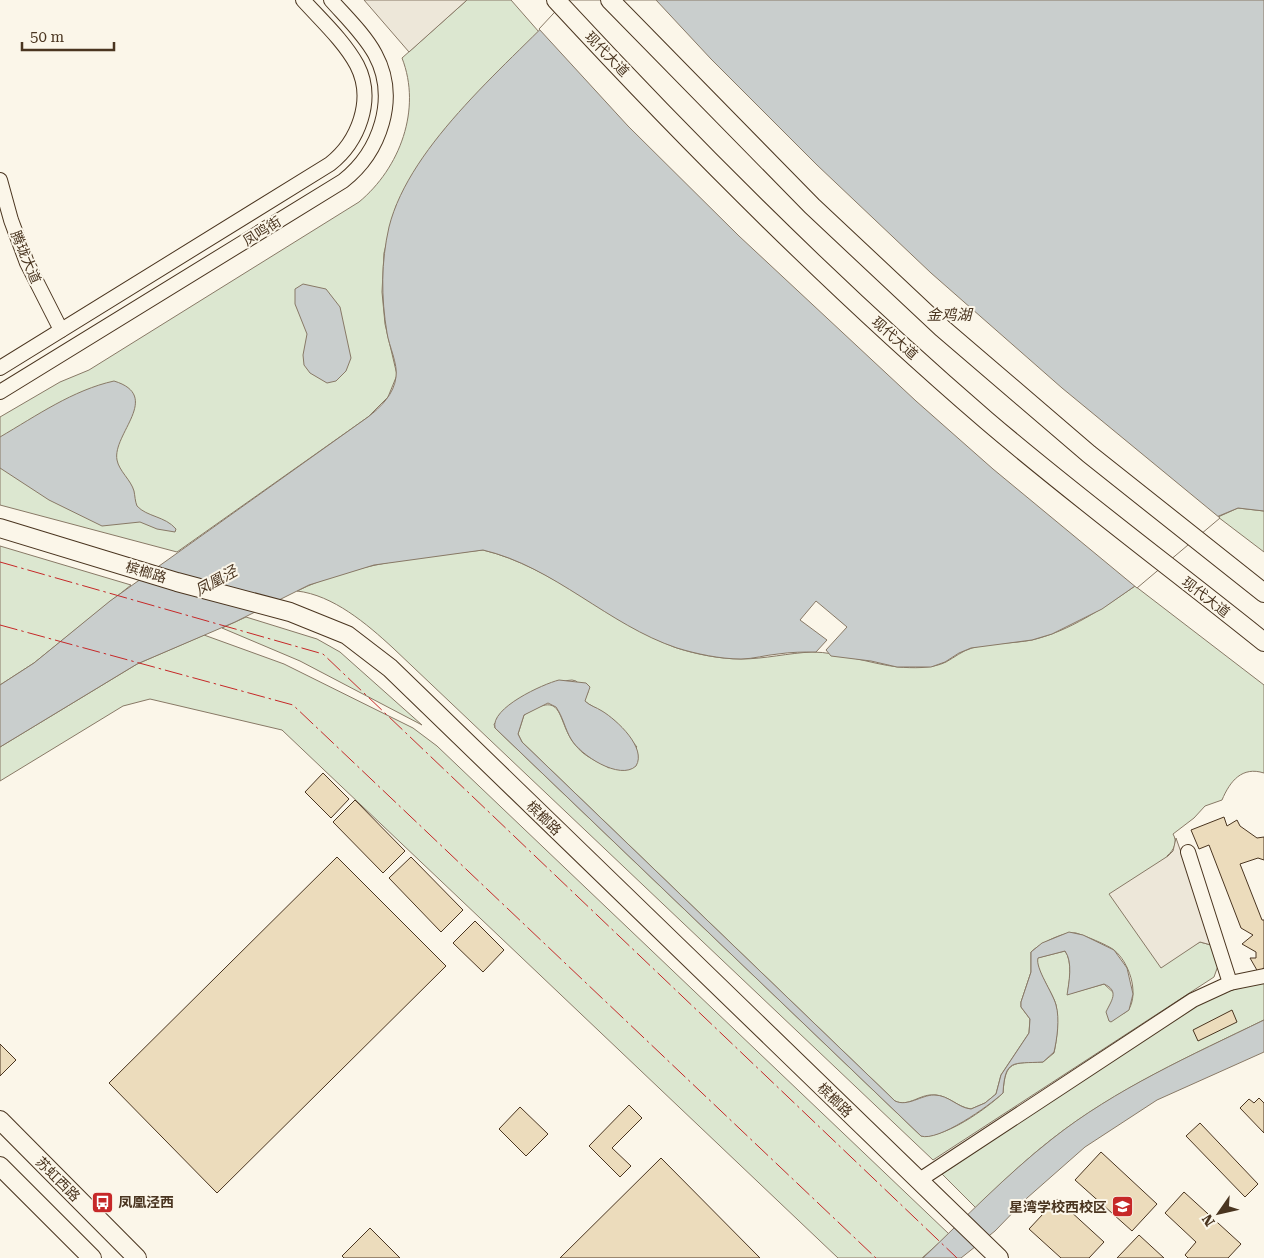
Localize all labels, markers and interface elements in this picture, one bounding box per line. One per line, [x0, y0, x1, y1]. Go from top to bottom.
scale bar [22, 20, 115, 52]
text: 50 m [30, 28, 65, 46]
street label: 现代大道 [582, 28, 632, 80]
street label: 凤鸣街 [240, 213, 284, 249]
street label: 腾珑大道 [8, 228, 44, 286]
water label: 金鸡湖 [926, 306, 973, 324]
street label: 现代大道 [869, 313, 921, 363]
street label: 槟榔路 [124, 558, 168, 586]
water label: 凤凰泾 [192, 561, 242, 600]
street label: 现代大道 [1179, 573, 1233, 621]
street label: 槟榔路 [523, 798, 565, 838]
street label: 槟榔路 [814, 1080, 856, 1120]
street label: 苏虹西路 [33, 1154, 83, 1204]
north arrow [1194, 1188, 1244, 1238]
bus stop icon: 凤凰泾西 [90, 1190, 114, 1214]
place label: 凤凰泾西 [118, 1194, 174, 1210]
school or university icon: 星湾学校西校区 [1111, 1195, 1135, 1219]
place label: 星湾学校西校区 [1009, 1199, 1107, 1215]
text: N [1198, 1211, 1218, 1229]

